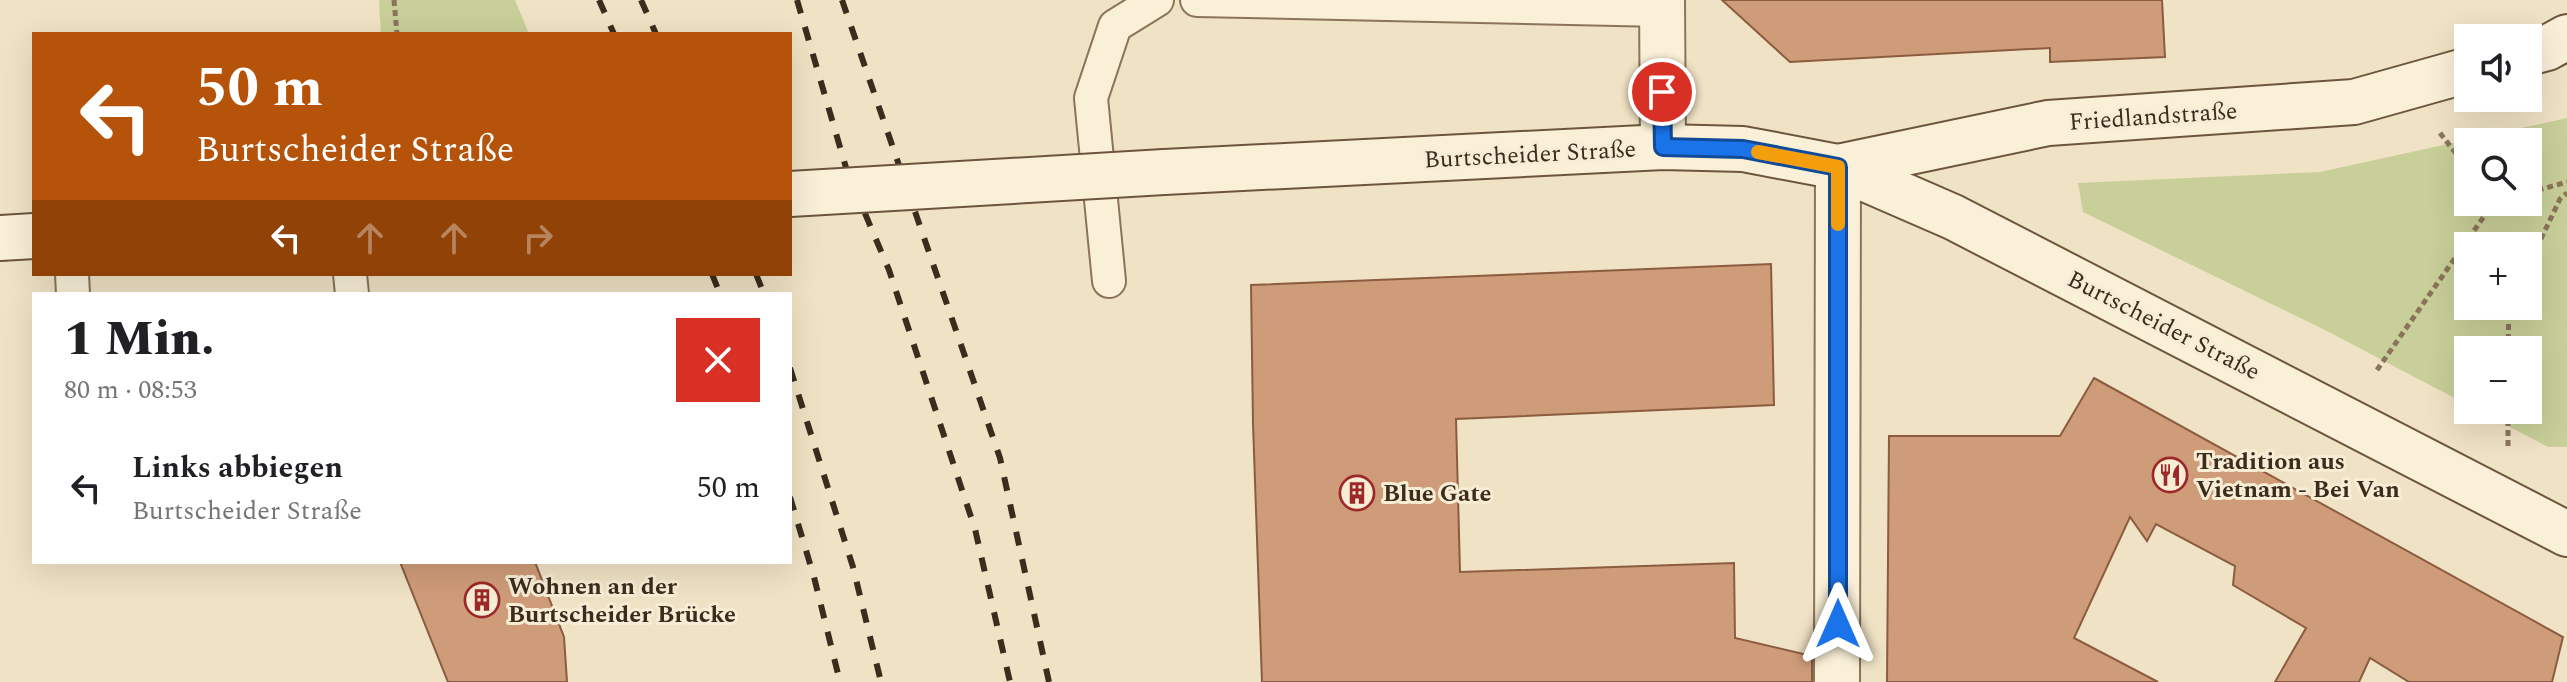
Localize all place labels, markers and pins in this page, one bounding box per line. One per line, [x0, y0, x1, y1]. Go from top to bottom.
pin [1628, 58, 1696, 126]
place label: Tradition aus Vietnam - Bei Van [2196, 444, 2400, 508]
restaurant icon: Tradition aus Vietnam - Bei Van [2151, 456, 2189, 494]
building icon: Blue Gate [1338, 474, 1376, 512]
place label: Blue Gate [1383, 476, 1491, 512]
place label: Wohnen an der Burtscheider Brücke [508, 569, 736, 633]
building icon: Wohnen an der Burtscheider Brücke [463, 581, 501, 619]

